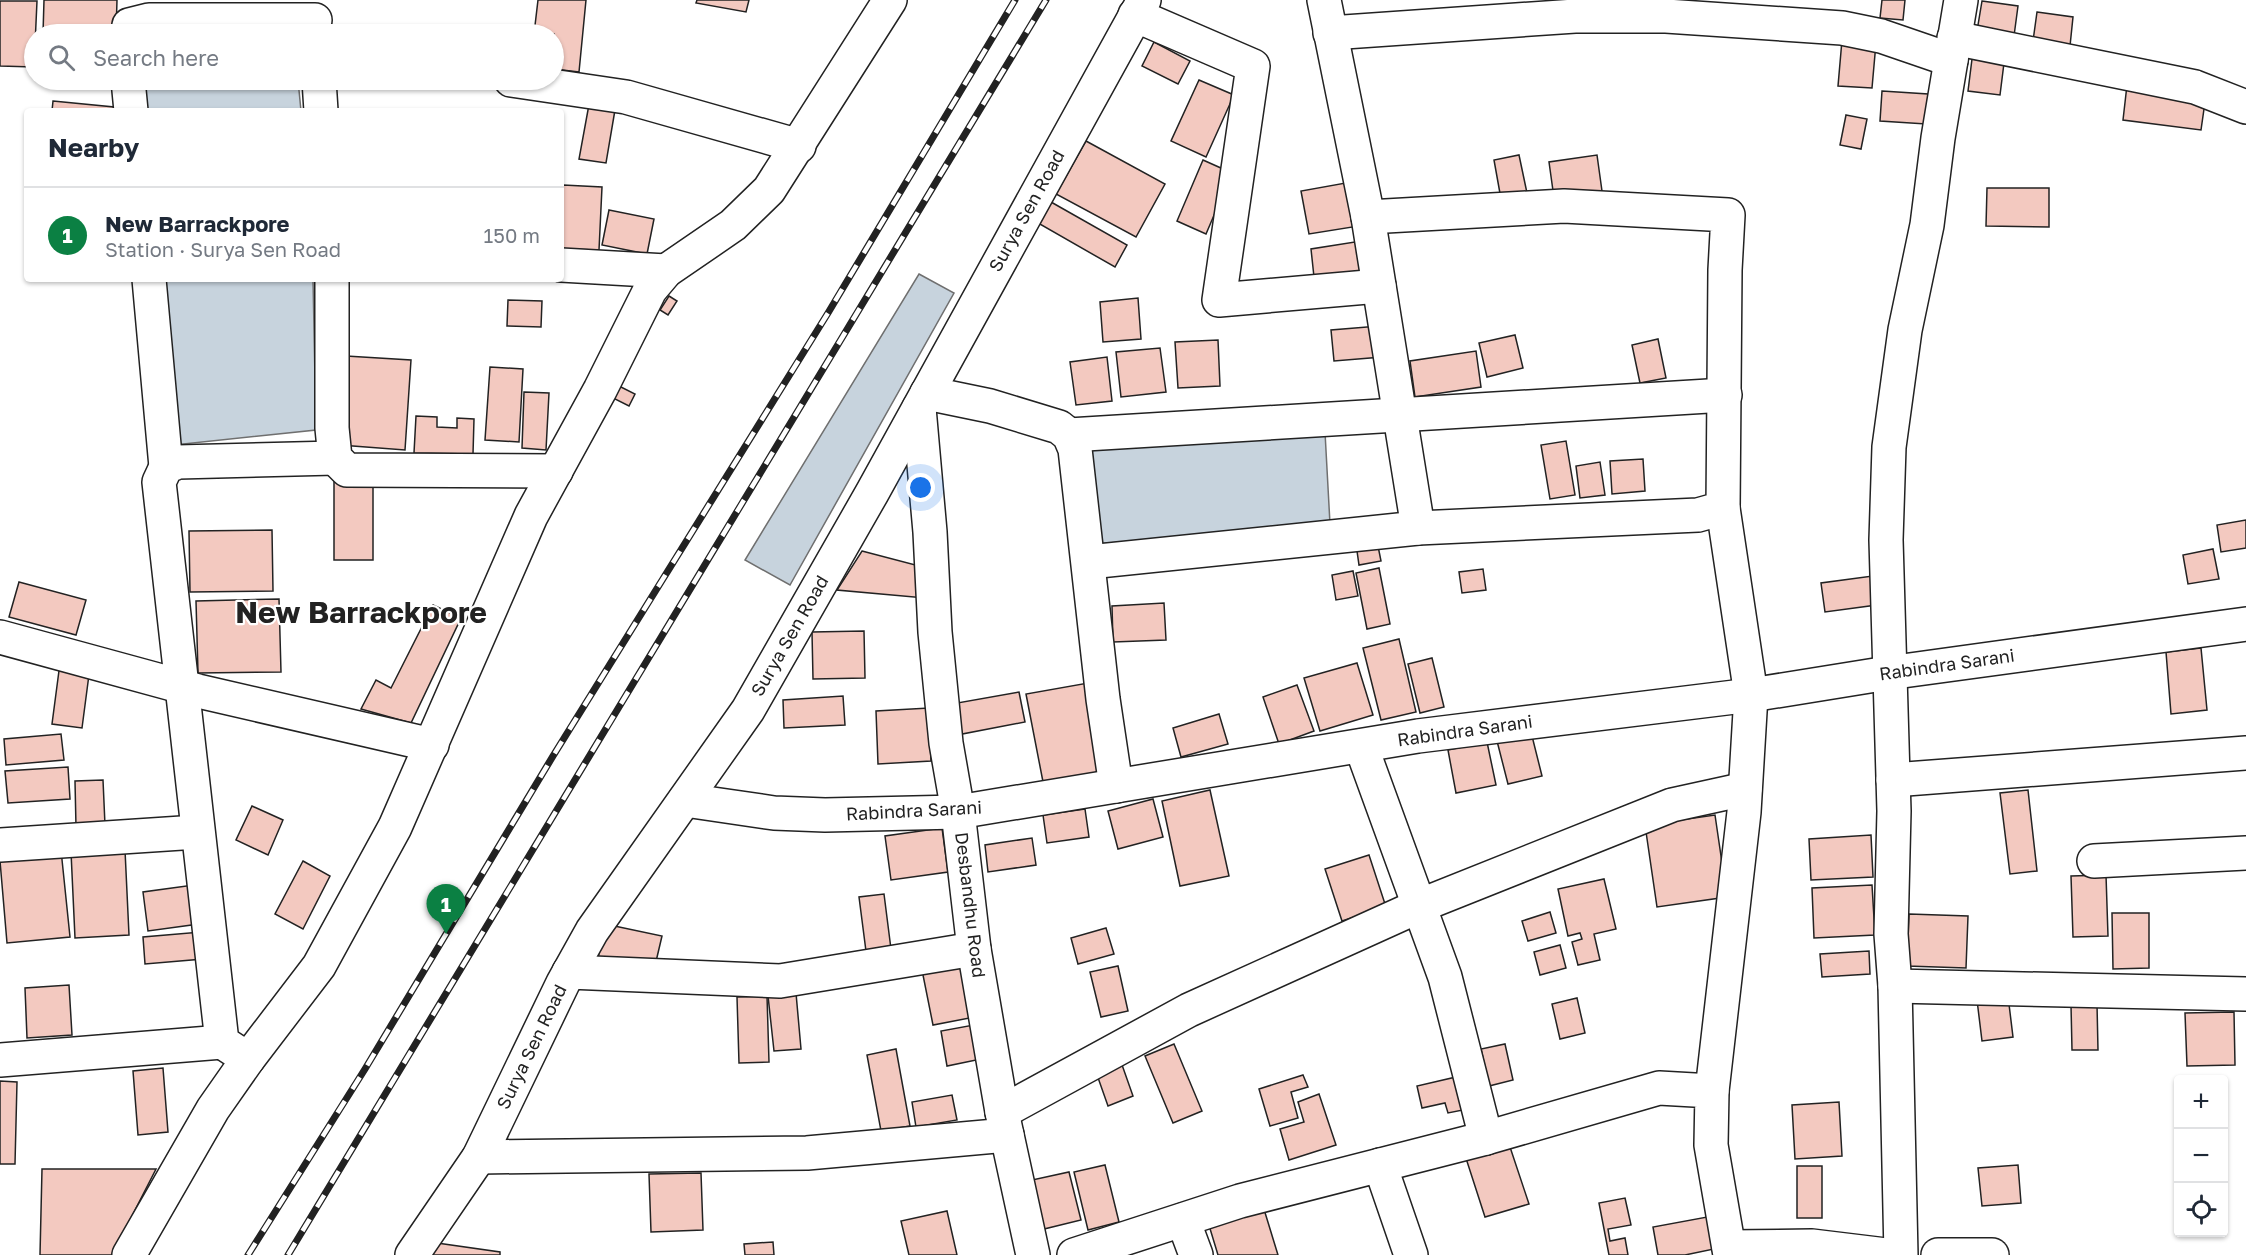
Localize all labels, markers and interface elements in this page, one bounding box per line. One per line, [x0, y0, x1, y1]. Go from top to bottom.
search box [24, 24, 564, 90]
icon: search [45, 41, 78, 74]
text: Search here [93, 44, 219, 71]
text: Nearby [48, 132, 139, 163]
street label: Surya Sen Road [984, 146, 1069, 275]
text: New Barrackpore [105, 210, 290, 237]
text: 1 [62, 223, 73, 247]
text: 150 m [484, 223, 540, 247]
text: Station · Surya Sen Road [105, 237, 341, 261]
your location [906, 473, 935, 502]
street label: Surya Sen Road [746, 571, 833, 700]
district label: New Barrackpore [235, 594, 487, 630]
street label: Rabindra Sarani [1878, 644, 2016, 684]
street label: Rabindra Sarani [1396, 710, 1534, 750]
street label: Rabindra Sarani [845, 795, 983, 825]
street label: Desbandhu Road [951, 831, 991, 979]
pin: 1 [426, 884, 466, 934]
street label: Surya Sen Road [491, 981, 571, 1112]
map controls [2174, 1075, 2228, 1237]
button: + [2174, 1075, 2228, 1129]
button: − [2174, 1129, 2228, 1183]
button: locate [2174, 1183, 2228, 1237]

